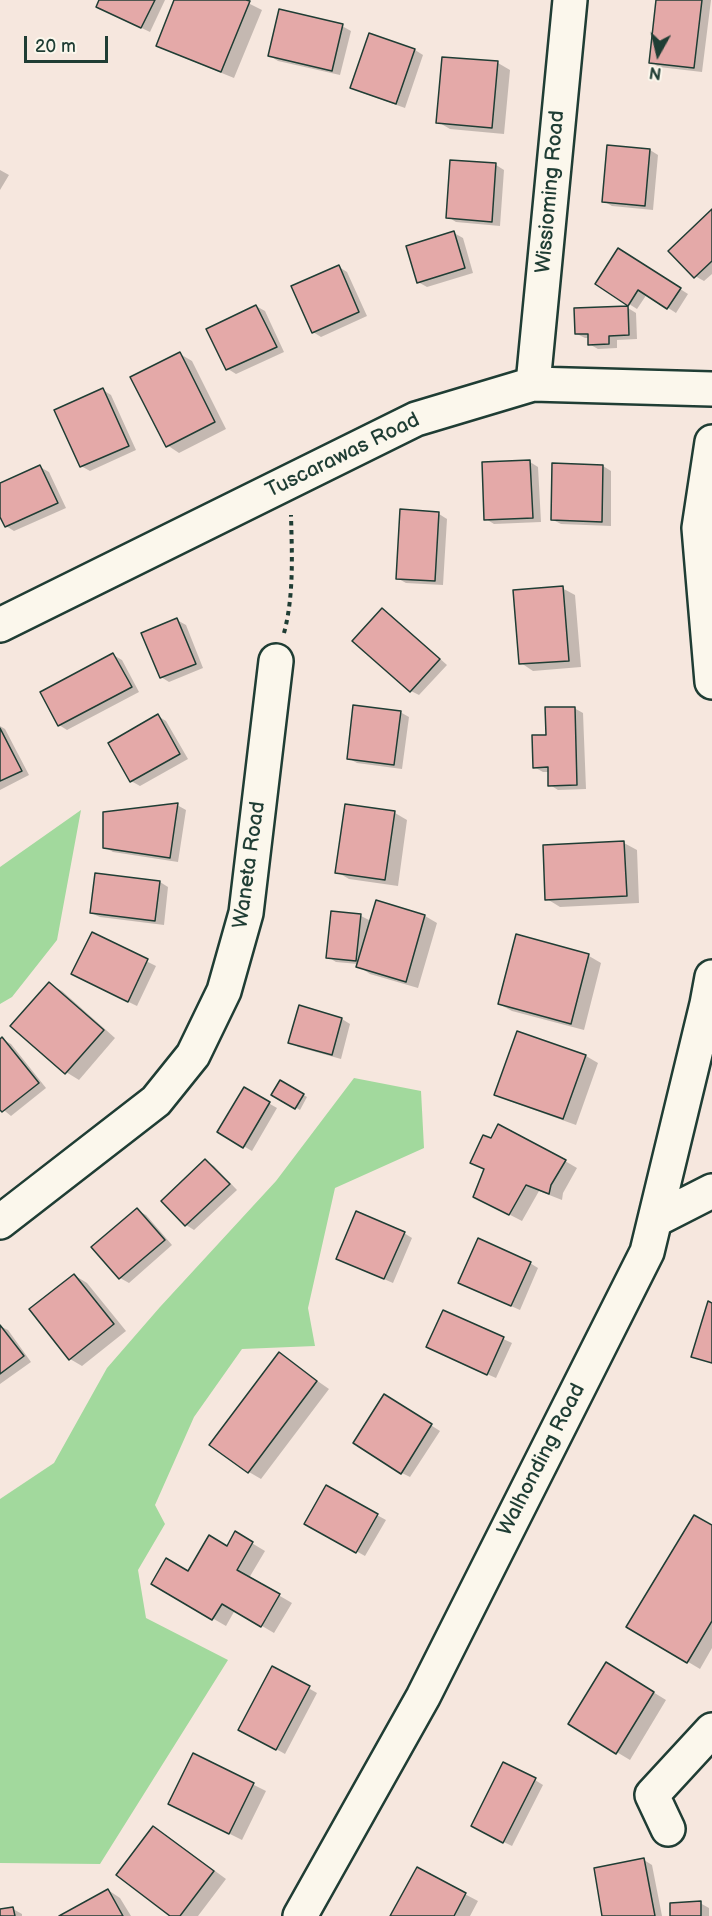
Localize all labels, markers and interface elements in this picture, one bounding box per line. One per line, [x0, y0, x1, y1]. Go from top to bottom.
scale bar [27, 24, 111, 62]
north arrow [628, 24, 688, 84]
text: 20 m [35, 36, 76, 57]
text: N [648, 62, 663, 83]
street label: Wissioming Road [531, 110, 571, 274]
street label: Tuscarawas Road [262, 408, 424, 504]
street label: Waneta Road [229, 800, 271, 930]
street label: Walhonding Road [493, 1380, 591, 1540]

